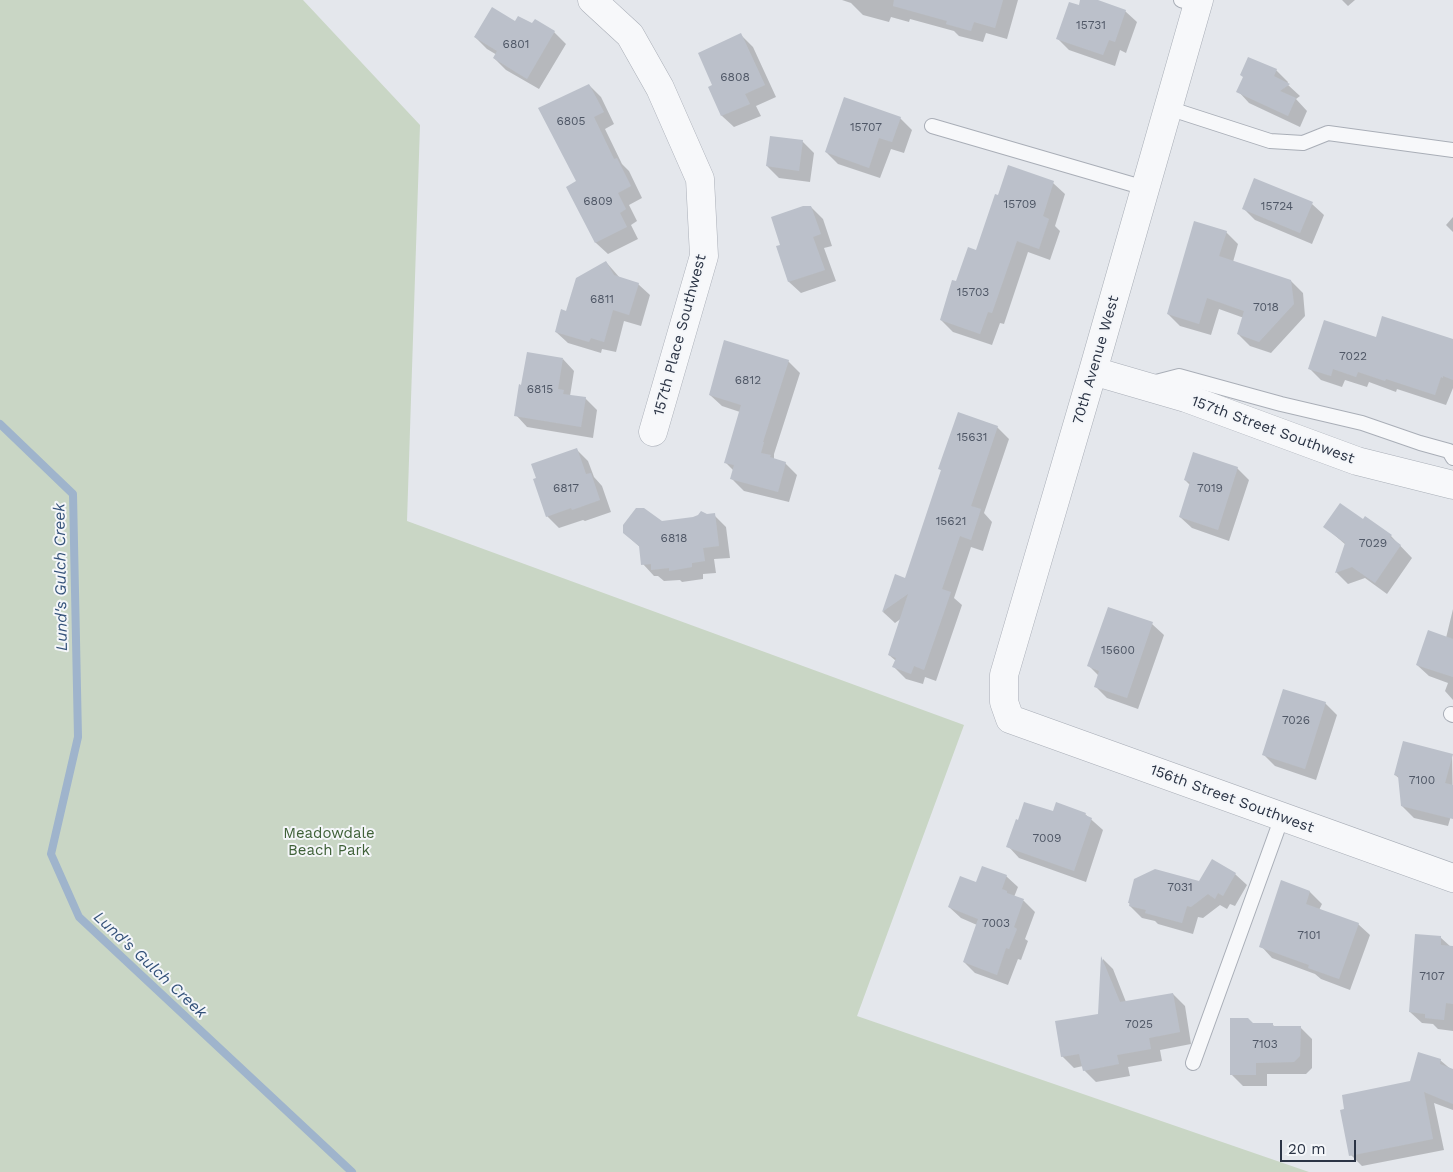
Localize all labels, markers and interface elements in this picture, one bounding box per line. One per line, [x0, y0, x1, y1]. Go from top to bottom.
house number: 15731 [1076, 18, 1106, 32]
house number: 6801 [503, 37, 529, 51]
house number: 6808 [720, 70, 750, 84]
house number: 6805 [556, 114, 586, 128]
house number: 15707 [850, 120, 882, 134]
house number: 6809 [583, 194, 613, 208]
house number: 15709 [1003, 197, 1037, 211]
house number: 15724 [1261, 199, 1293, 213]
street label: 157th Place Southwest [650, 252, 710, 418]
house number: 15703 [957, 285, 989, 299]
house number: 6811 [590, 292, 614, 306]
street label: 70th Avenue West [1069, 294, 1123, 426]
house number: 7018 [1253, 300, 1279, 314]
house number: 7022 [1339, 349, 1367, 363]
house number: 6812 [735, 373, 761, 387]
house number: 6815 [527, 382, 553, 396]
street label: 157th Street Southwest [1189, 392, 1357, 468]
house number: 15631 [957, 430, 987, 444]
house number: 6817 [553, 481, 579, 495]
house number: 7019 [1197, 481, 1223, 495]
water label: Lund's Gulch Creek [50, 503, 72, 651]
house number: 15621 [936, 514, 966, 528]
house number: 6818 [661, 531, 687, 545]
house number: 7029 [1359, 536, 1387, 550]
house number: 15600 [1101, 643, 1135, 657]
house number: 7026 [1282, 713, 1310, 727]
street label: 156th Street Southwest [1148, 761, 1316, 837]
house number: 7100 [1409, 773, 1435, 787]
park label: Meadowdale Beach Park [283, 825, 375, 860]
house number: 7009 [1033, 831, 1061, 845]
house number: 7031 [1167, 880, 1193, 894]
water label: Lund's Gulch Creek [89, 908, 211, 1022]
house number: 7003 [982, 916, 1010, 930]
house number: 7101 [1297, 928, 1321, 942]
house number: 7107 [1419, 969, 1445, 983]
house number: 7025 [1125, 1017, 1153, 1031]
house number: 7103 [1252, 1037, 1278, 1051]
scale bar [1283, 1130, 1359, 1162]
text: 20 m [1288, 1140, 1326, 1158]

